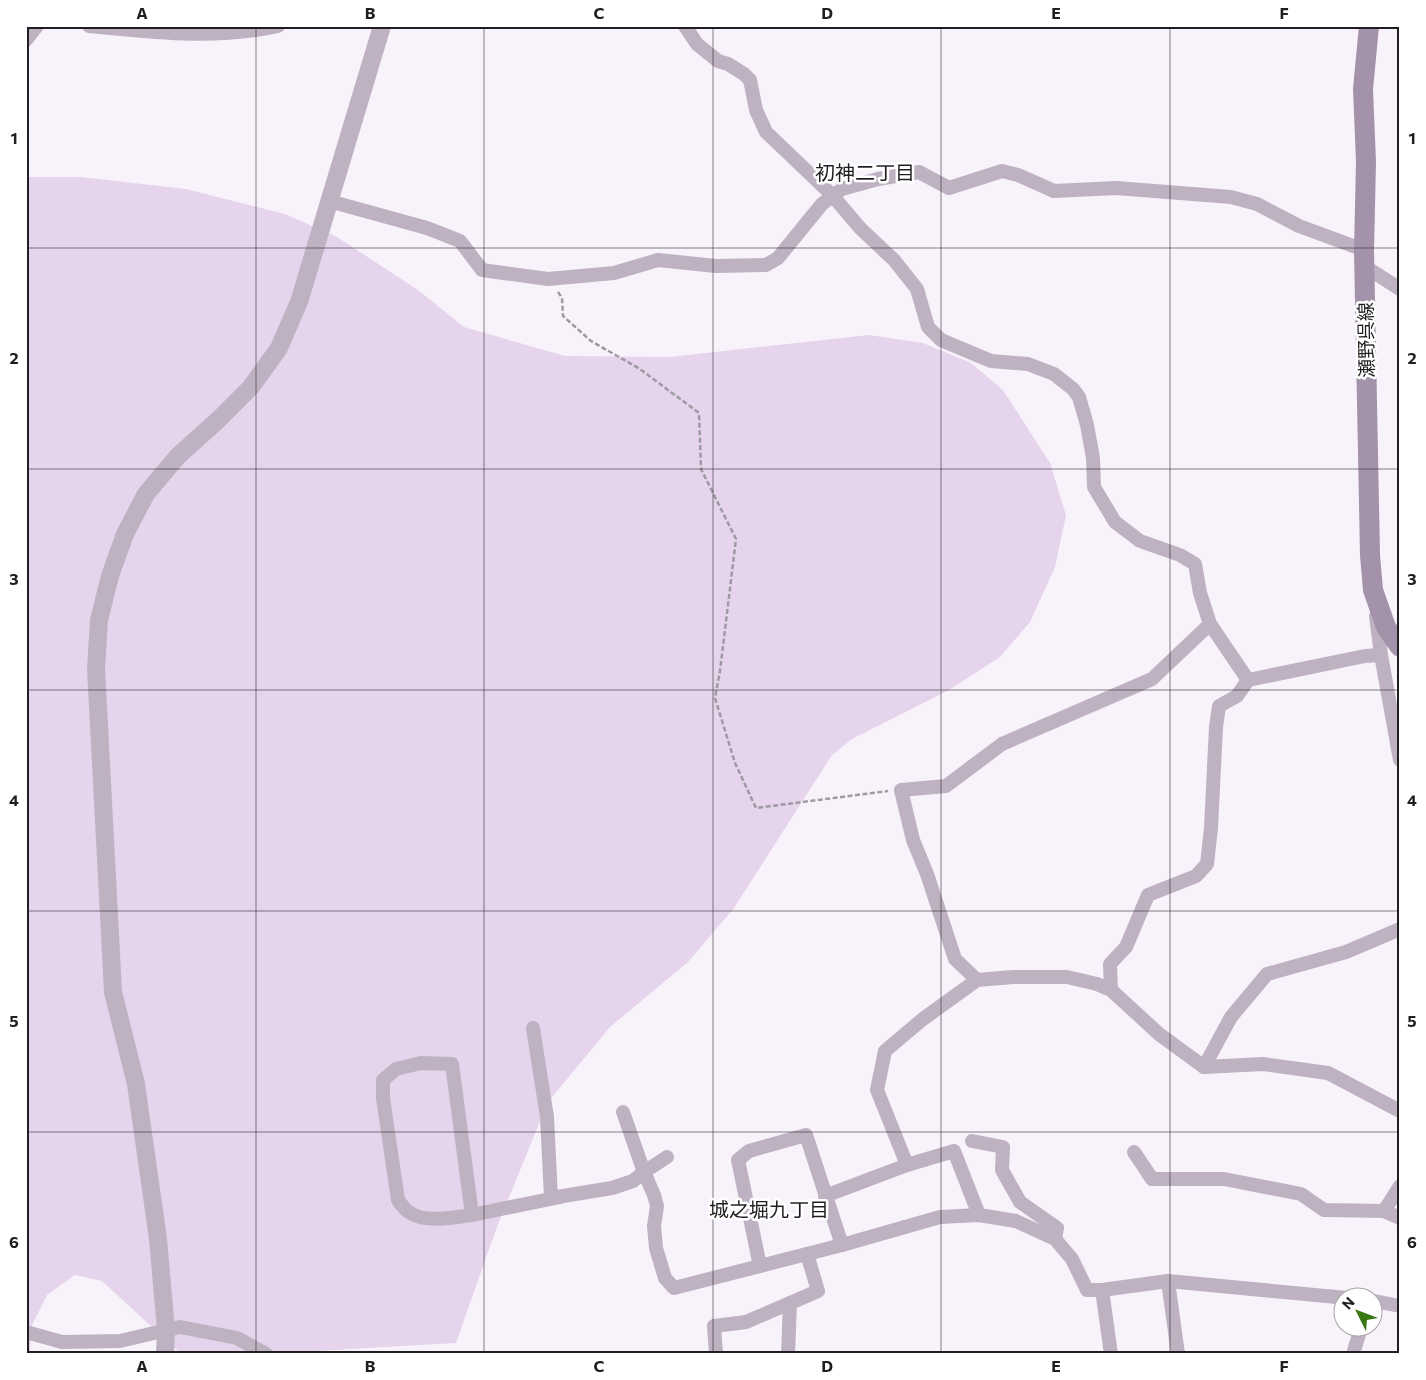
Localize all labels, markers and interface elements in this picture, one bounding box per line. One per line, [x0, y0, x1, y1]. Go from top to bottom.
text: A [136, 3, 148, 22]
text: B [365, 3, 376, 22]
text: C [594, 3, 605, 22]
text: D [821, 3, 833, 22]
text: E [1051, 3, 1061, 22]
text: F [1279, 3, 1289, 22]
text: 1 [10, 128, 18, 147]
text: 1 [1408, 128, 1416, 147]
district label: 初神二丁目 [815, 160, 915, 184]
street label: 瀬野呉線 [1353, 302, 1378, 378]
text: 2 [9, 348, 19, 367]
text: 2 [1407, 348, 1417, 367]
text: 3 [9, 569, 19, 588]
text: 3 [1407, 569, 1417, 588]
text: 4 [9, 790, 19, 809]
text: 4 [1407, 790, 1417, 809]
text: 5 [9, 1011, 19, 1030]
text: 5 [1407, 1011, 1417, 1030]
district label: 城之堀九丁目 [709, 1197, 829, 1221]
text: 6 [9, 1232, 19, 1251]
text: 6 [1407, 1232, 1417, 1251]
north arrow [1334, 1288, 1384, 1338]
text: N [1338, 1293, 1358, 1313]
text: A [136, 1356, 148, 1375]
text: B [365, 1356, 376, 1375]
text: C [594, 1356, 605, 1375]
text: D [821, 1356, 833, 1375]
text: E [1051, 1356, 1061, 1375]
text: F [1279, 1356, 1289, 1375]

